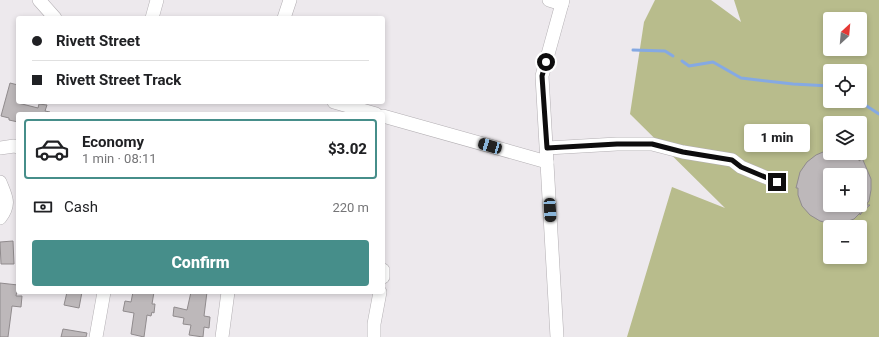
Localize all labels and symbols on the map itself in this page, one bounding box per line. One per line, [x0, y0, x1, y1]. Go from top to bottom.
north arrow [823, 12, 867, 56]
route start [537, 53, 555, 71]
callout: 1 min [744, 124, 810, 152]
car [477, 137, 503, 155]
route end [768, 173, 786, 191]
car [543, 198, 557, 222]

